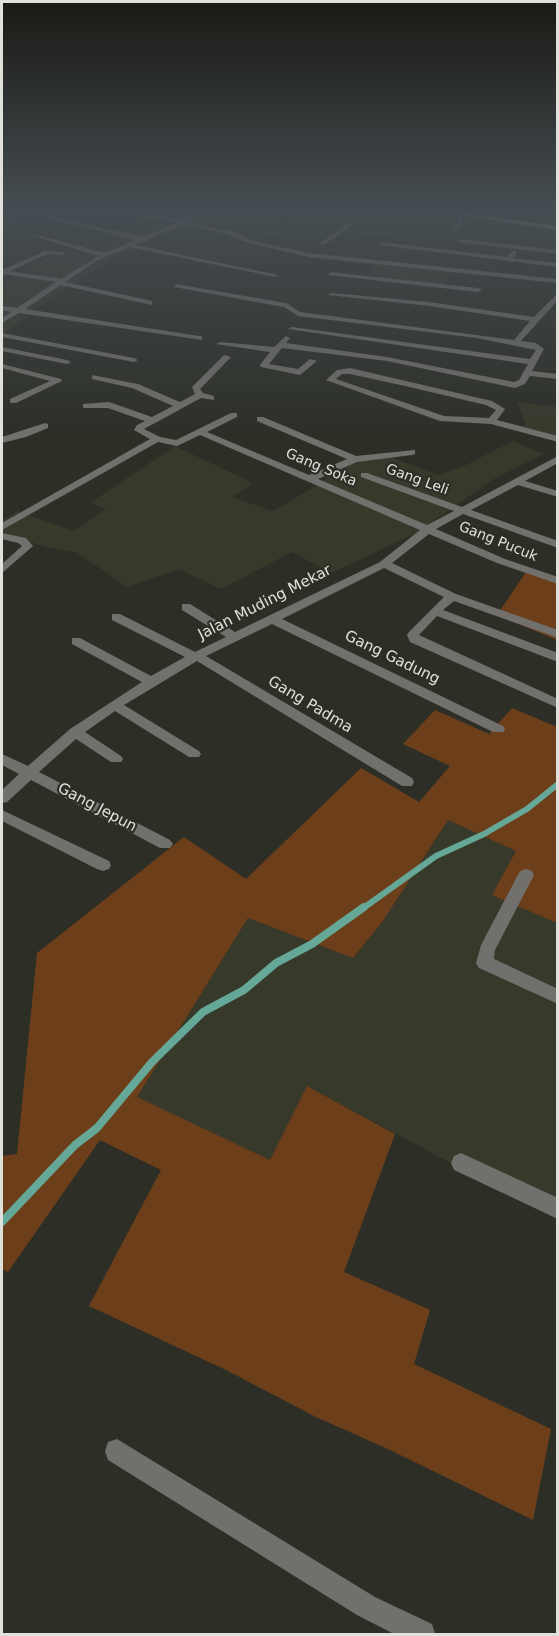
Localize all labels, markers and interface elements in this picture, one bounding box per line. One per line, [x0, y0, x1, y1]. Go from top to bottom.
street label: Gang Soka [283, 446, 359, 490]
street label: Gang Leli [383, 461, 451, 499]
street label: Gang Pucuk [456, 519, 540, 565]
street label: Jalan Muding Mekar [195, 562, 335, 644]
street label: Gang Gadung [342, 627, 442, 689]
street label: Gang Padma [264, 673, 356, 737]
street label: Gang Jepun [54, 780, 140, 836]

